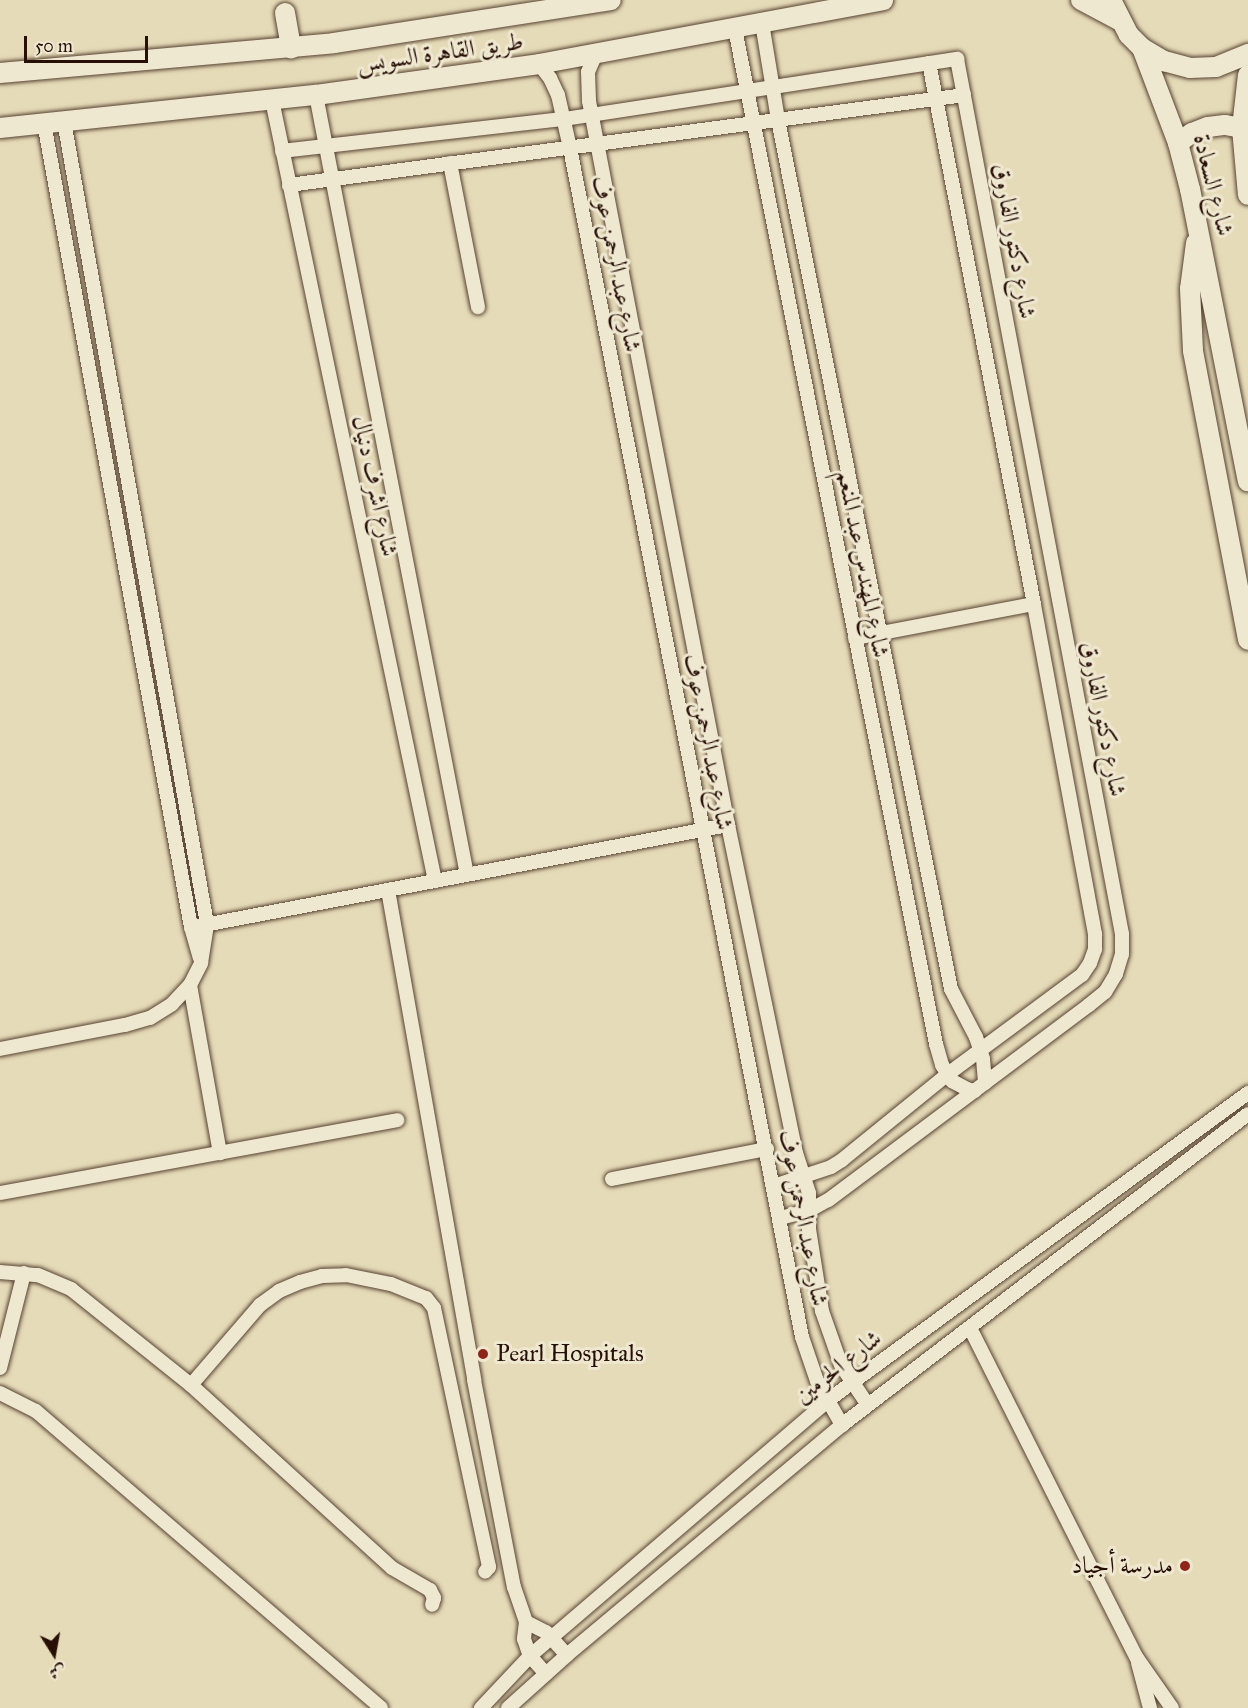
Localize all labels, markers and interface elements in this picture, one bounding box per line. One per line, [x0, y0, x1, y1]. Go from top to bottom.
scale bar [27, 24, 152, 62]
street label: طريق القاهرة السويس [355, 27, 525, 79]
text: 50 m [35, 35, 73, 57]
street label: شارع السعادة [1186, 131, 1240, 239]
street label: شارع دكتور الفاروق [986, 161, 1042, 321]
street label: شارع عبد الرحمن عوف [585, 174, 647, 354]
street label: شارع اشرف دنيال [346, 413, 404, 559]
street label: شارع المهندس عبد المنعم [831, 468, 895, 660]
street label: شارع دكتور الفاروق [1074, 639, 1132, 799]
street label: شارع عبد الرحمن عوف [677, 652, 739, 832]
street label: شارع عبد الرحمن عوف [772, 1128, 834, 1308]
street label: شارع الحرمين [789, 1324, 887, 1410]
place label: Pearl Hospitals [496, 1340, 644, 1368]
marker: Pearl Hospitals [474, 1345, 492, 1363]
place label: مدرسة أجياد [1071, 1552, 1173, 1580]
marker: مدرسة أجياد [1178, 1559, 1192, 1573]
north arrow [24, 1624, 84, 1684]
text: ش [48, 1661, 67, 1683]

